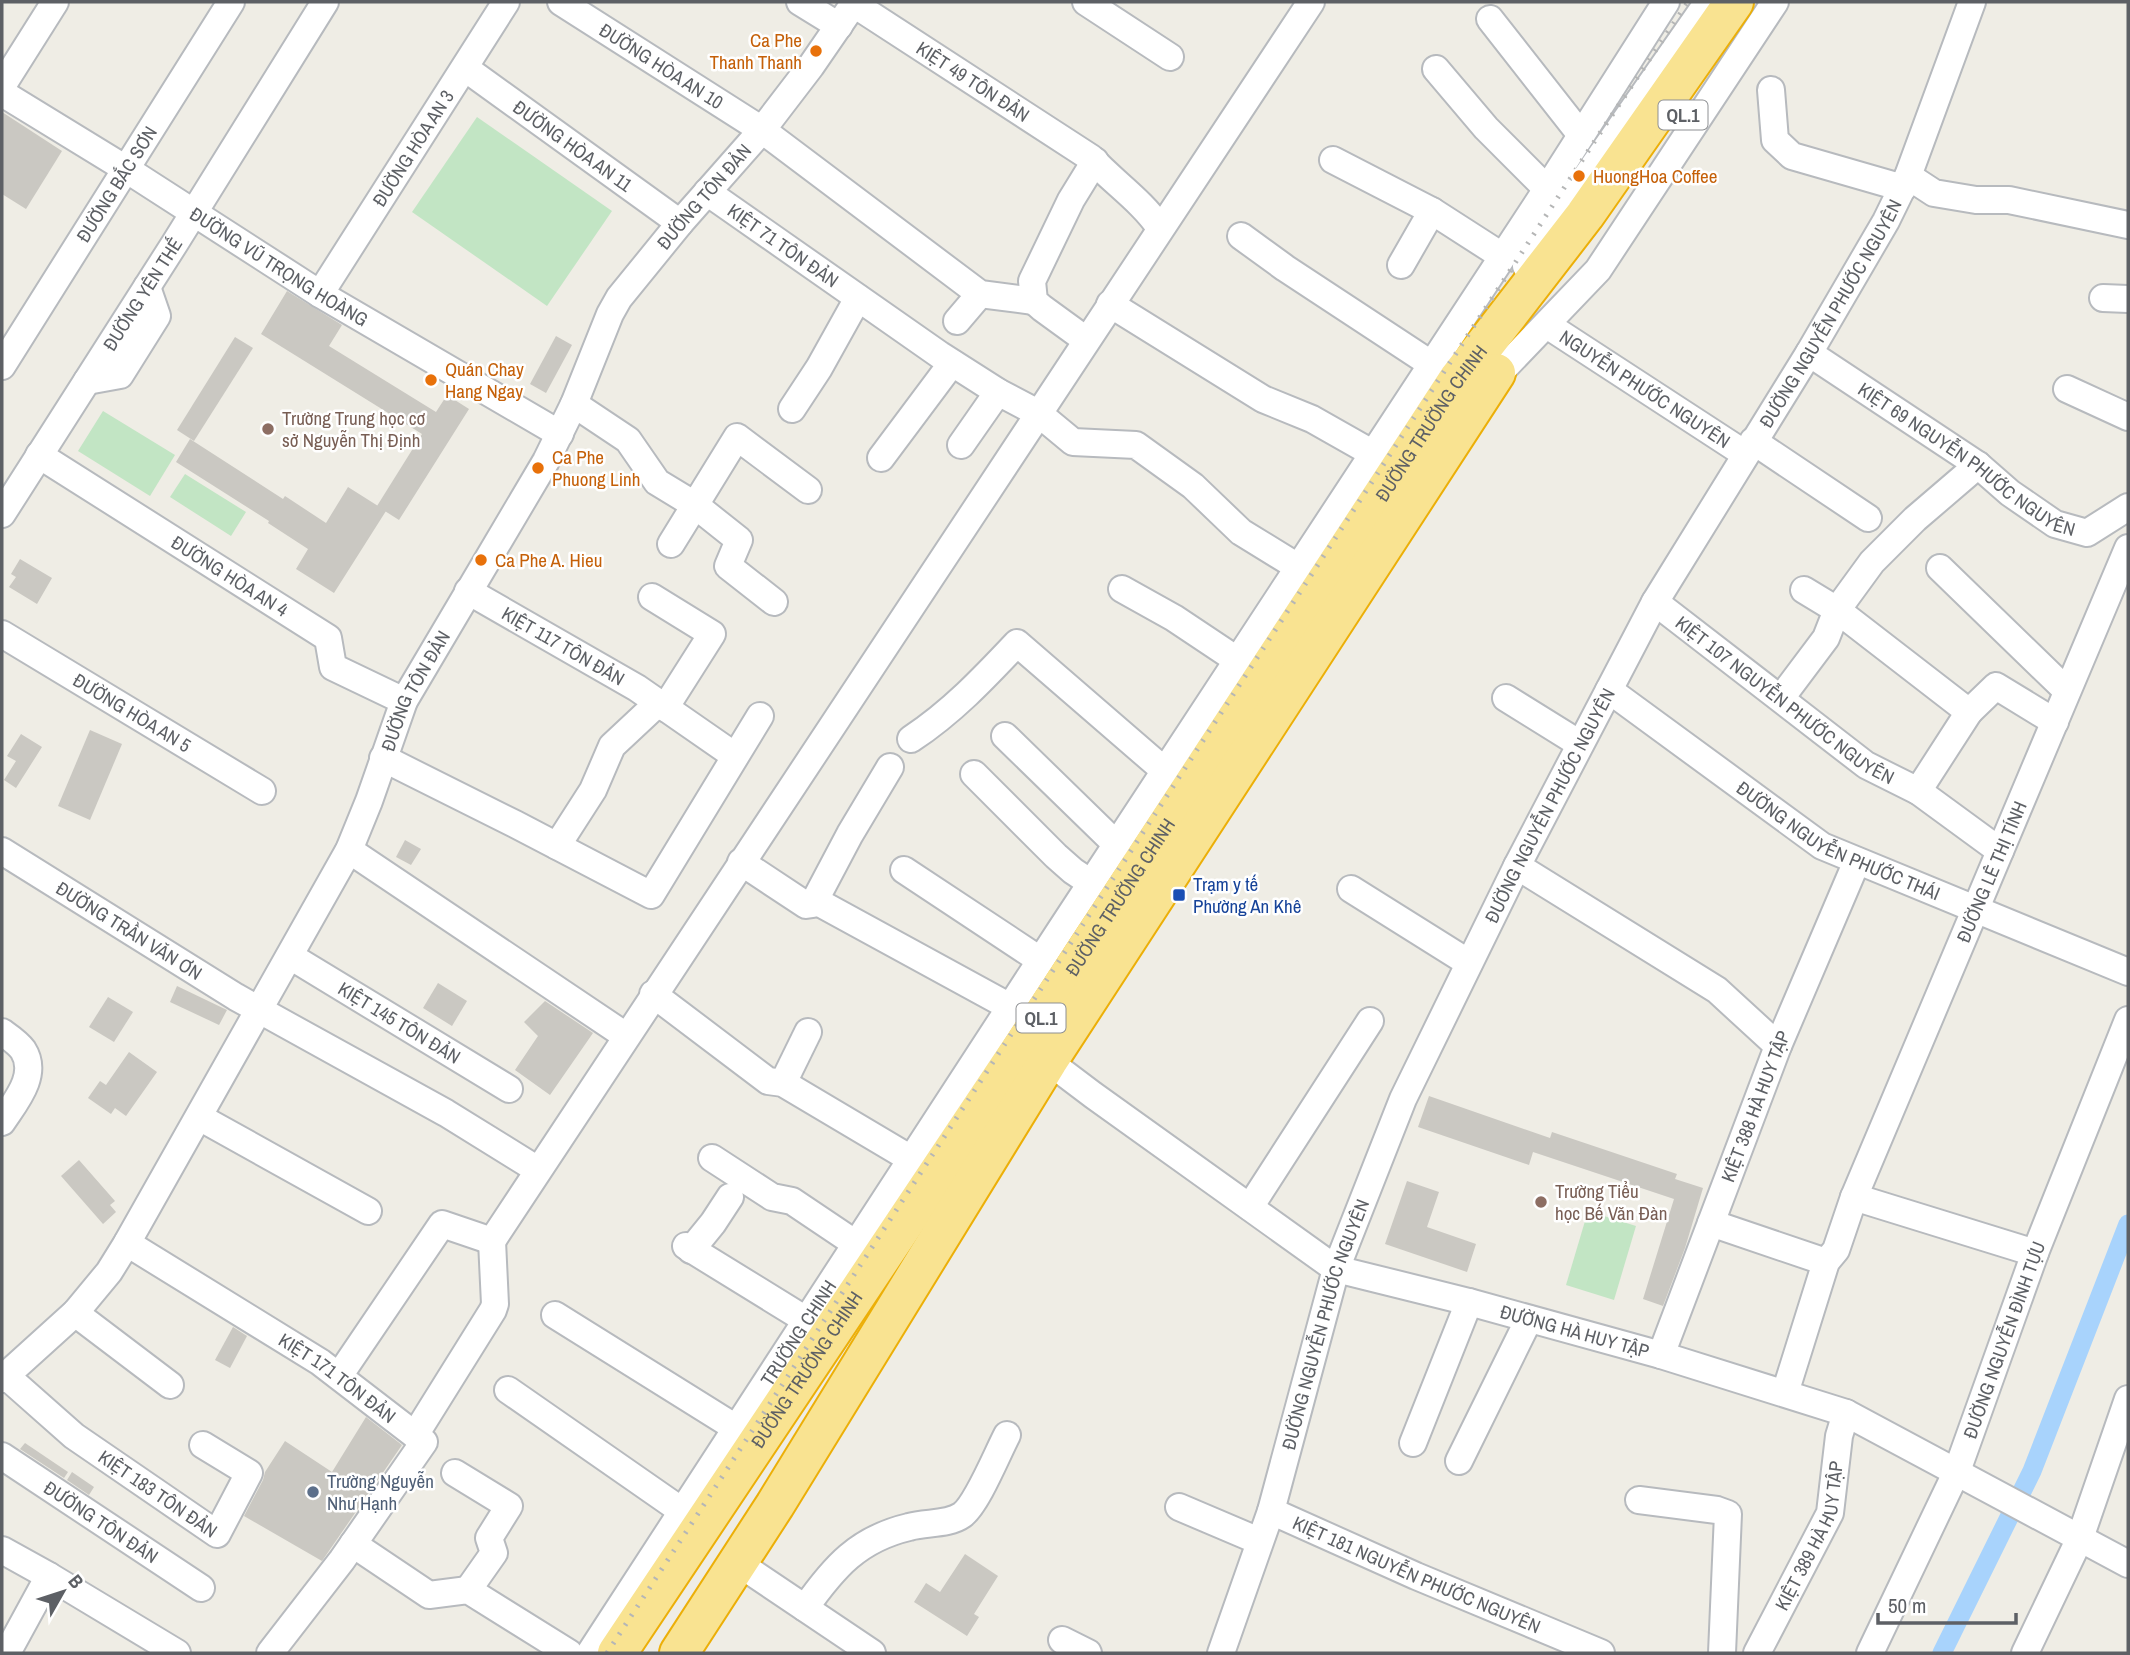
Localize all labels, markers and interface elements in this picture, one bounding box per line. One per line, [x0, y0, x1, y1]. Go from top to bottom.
street label: ĐƯỜNG HÒA AN 10 [594, 17, 728, 115]
place label: Ca Phe Thanh Thanh [710, 27, 802, 75]
street label: KIỆT 49 TÔN ĐẢN [911, 35, 1035, 128]
marker: Ca Phe Thanh Thanh [808, 43, 824, 59]
street label: ĐƯỜNG HÒA AN 3 [366, 85, 460, 211]
street label: ĐƯỜNG HÒA AN 11 [508, 94, 638, 198]
road number: QL.1 [1658, 100, 1708, 130]
street label: ĐƯỜNG BẮC SƠN [70, 121, 163, 247]
street label: ĐƯỜNG TÔN ĐẢN [651, 138, 757, 255]
place label: HuongHoa Coffee [1593, 163, 1717, 189]
marker: HuongHoa Coffee [1571, 168, 1587, 184]
street label: ĐƯỜNG NGUYỄN PHƯỚC NGUYÊN [1753, 195, 1908, 432]
street label: KIỆT 71 TÔN ĐẢN [722, 197, 844, 293]
street label: ĐƯỜNG VŨ TRỌNG HOÀNG [185, 201, 373, 332]
street label: ĐƯỜNG YÊN THẾ [97, 232, 188, 356]
street label: NGUYỄN PHƯỚC NGUYÊN [1555, 324, 1735, 454]
street label: ĐƯỜNG TRƯỜNG CHINH [1369, 339, 1493, 506]
place label: Quán Chay Hang Ngay [445, 356, 524, 404]
marker: Quán Chay Hang Ngay [423, 372, 439, 388]
street label: KIỆT 69 NGUYỄN PHƯỚC NGUYÊN [1853, 376, 2078, 542]
place label: Trường Trung học cơ sở Nguyễn Thị Định [282, 405, 426, 453]
marker: Trường Trung học cơ sở Nguyễn Thị Định [260, 421, 276, 437]
place label: Ca Phe Phuong Linh [552, 444, 640, 492]
marker: Ca Phe Phuong Linh [530, 460, 546, 476]
street label: ĐƯỜNG HÒA AN 4 [167, 529, 294, 623]
place label: Ca Phe A. Hieu [495, 547, 602, 573]
marker: Ca Phe A. Hieu [473, 552, 489, 568]
street label: KIỆT 117 TÔN ĐẢN [497, 600, 630, 691]
street label: KIỆT 107 NGUYỄN PHƯỚC NGUYÊN [1670, 610, 1899, 790]
street label: ĐƯỜNG TÔN ĐẢN [375, 626, 456, 754]
street label: ĐƯỜNG HÒA AN 5 [68, 667, 196, 758]
street label: ĐƯỜNG NGUYỄN PHƯỚC NGUYÊN [1478, 684, 1621, 927]
street label: ĐƯỜNG NGUYỄN PHƯỚC THÁI [1732, 775, 1944, 906]
street label: ĐƯỜNG LÊ THỊ TÍNH [1950, 797, 2033, 946]
street label: ĐƯỜNG TRƯỜNG CHINH [1059, 813, 1181, 981]
place label: Trạm y tế Phường An Khê [1193, 871, 1301, 919]
street label: ĐƯỜNG TRẦN VĂN ƠN [51, 875, 207, 986]
marker: Trạm y tế Phường An Khê [1171, 887, 1187, 903]
street label: KIỆT 145 TÔN ĐẢN [333, 975, 465, 1070]
road number: QL.1 [1016, 1003, 1066, 1032]
street label: KIỆT 388 HÀ HUY TẬP [1715, 1026, 1796, 1186]
place label: Trường Tiểu học Bế Văn Đàn [1555, 1178, 1667, 1226]
marker: Trường Tiểu học Bế Văn Đàn [1533, 1194, 1549, 1210]
street label: ĐƯỜNG NGUYỄN PHƯỚC NGUYÊN [1275, 1195, 1375, 1452]
street label: ĐƯỜNG NGUYỄN ĐÌNH TỰU [1957, 1237, 2051, 1442]
street label: TRƯỜNG CHINH [754, 1275, 842, 1391]
street label: ĐƯỜNG TRƯỜNG CHINH [745, 1286, 868, 1453]
street label: ĐƯỜNG HÀ HUY TẬP [1497, 1298, 1652, 1364]
street label: KIỆT 171 TÔN ĐẢN [274, 1327, 401, 1429]
street label: KIỆT 183 TÔN ĐẢN [93, 1444, 223, 1544]
street label: KIỆT 389 HÀ HUY TẬP [1769, 1460, 1849, 1615]
place label: Trường Nguyễn Như Hạnh [327, 1468, 434, 1516]
street label: ĐƯỜNG TÔN ĐẢN [39, 1474, 163, 1569]
marker: Trường Nguyễn Như Hạnh [305, 1484, 321, 1500]
street label: KIỆT 181 NGUYỄN PHƯỚC NGUYÊN [1289, 1509, 1545, 1639]
north arrow [28, 1557, 98, 1627]
text: B [63, 1569, 90, 1594]
scale bar [1878, 1582, 2016, 1626]
text: 50 m [1888, 1591, 1926, 1620]

